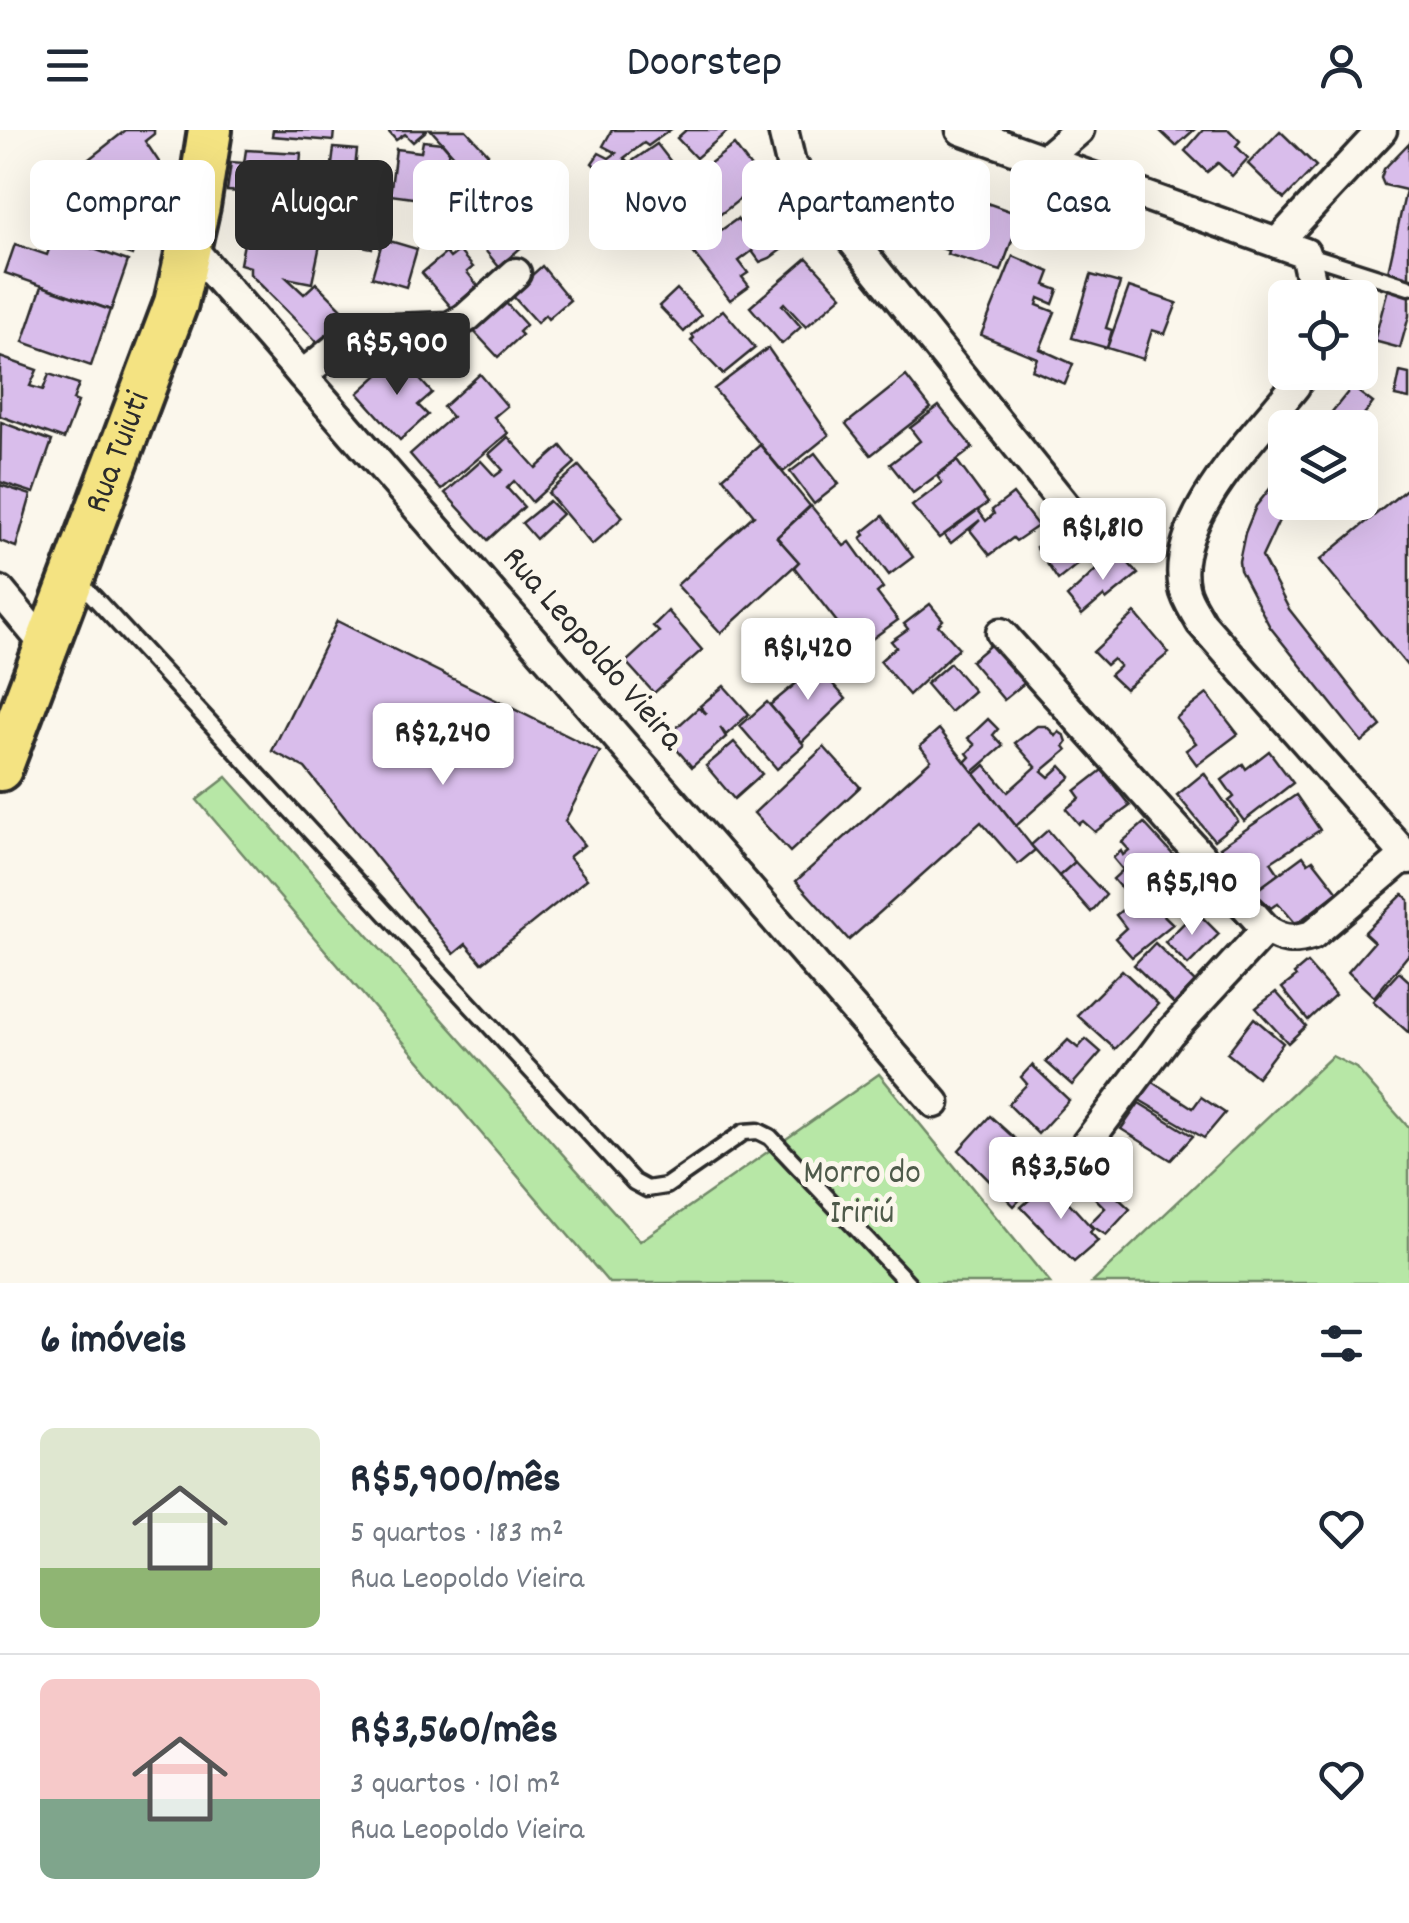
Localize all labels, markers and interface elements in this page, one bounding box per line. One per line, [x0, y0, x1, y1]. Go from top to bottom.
text: Doorstep [626, 33, 783, 97]
icon: menu [40, 38, 95, 93]
icon: person [1314, 38, 1369, 93]
chip: Comprar [30, 160, 215, 250]
chip: Alugar [235, 160, 393, 250]
chip: Filtros [413, 160, 569, 250]
chip: Novo [589, 160, 722, 250]
chip: Apartamento [742, 160, 990, 250]
chip: Casa [1010, 160, 1145, 250]
map controls [1268, 280, 1378, 520]
button: locate [1268, 280, 1378, 390]
pin: R$5,900 [305, 313, 489, 398]
text: R$5,900 [346, 322, 448, 368]
street label: Rua Tuiuti [74, 385, 165, 521]
button: layers [1268, 410, 1378, 520]
pin: R$1,810 [1011, 498, 1195, 583]
text: R$1,810 [1062, 507, 1144, 553]
street label: Rua Leopoldo Vieira [488, 537, 694, 764]
pin: R$1,420 [716, 618, 900, 703]
text: R$1,420 [763, 627, 853, 673]
pin: R$2,240 [351, 703, 535, 788]
text: R$2,240 [395, 712, 491, 758]
pin: R$5,190 [1100, 853, 1284, 938]
text: R$5,190 [1146, 862, 1238, 908]
pin: R$3,560 [969, 1137, 1153, 1222]
text: R$3,560 [1011, 1146, 1111, 1192]
park label: Morro do Iririú [803, 1150, 921, 1240]
text: 6 imóveis [40, 1313, 187, 1373]
icon: filters [1314, 1316, 1369, 1371]
text: R$5,900/mês [350, 1452, 561, 1512]
icon: home [120, 1468, 240, 1588]
icon: heart [1314, 1501, 1369, 1556]
text: 5 quartos · 183 m² [350, 1512, 564, 1558]
text: Rua Leopoldo Vieira [350, 1558, 584, 1604]
text: R$3,560/mês [350, 1703, 558, 1763]
icon: home [120, 1719, 240, 1839]
icon: heart [1314, 1752, 1369, 1807]
text: 3 quartos · 101 m² [350, 1763, 560, 1809]
text: Rua Leopoldo Vieira [350, 1809, 584, 1855]

